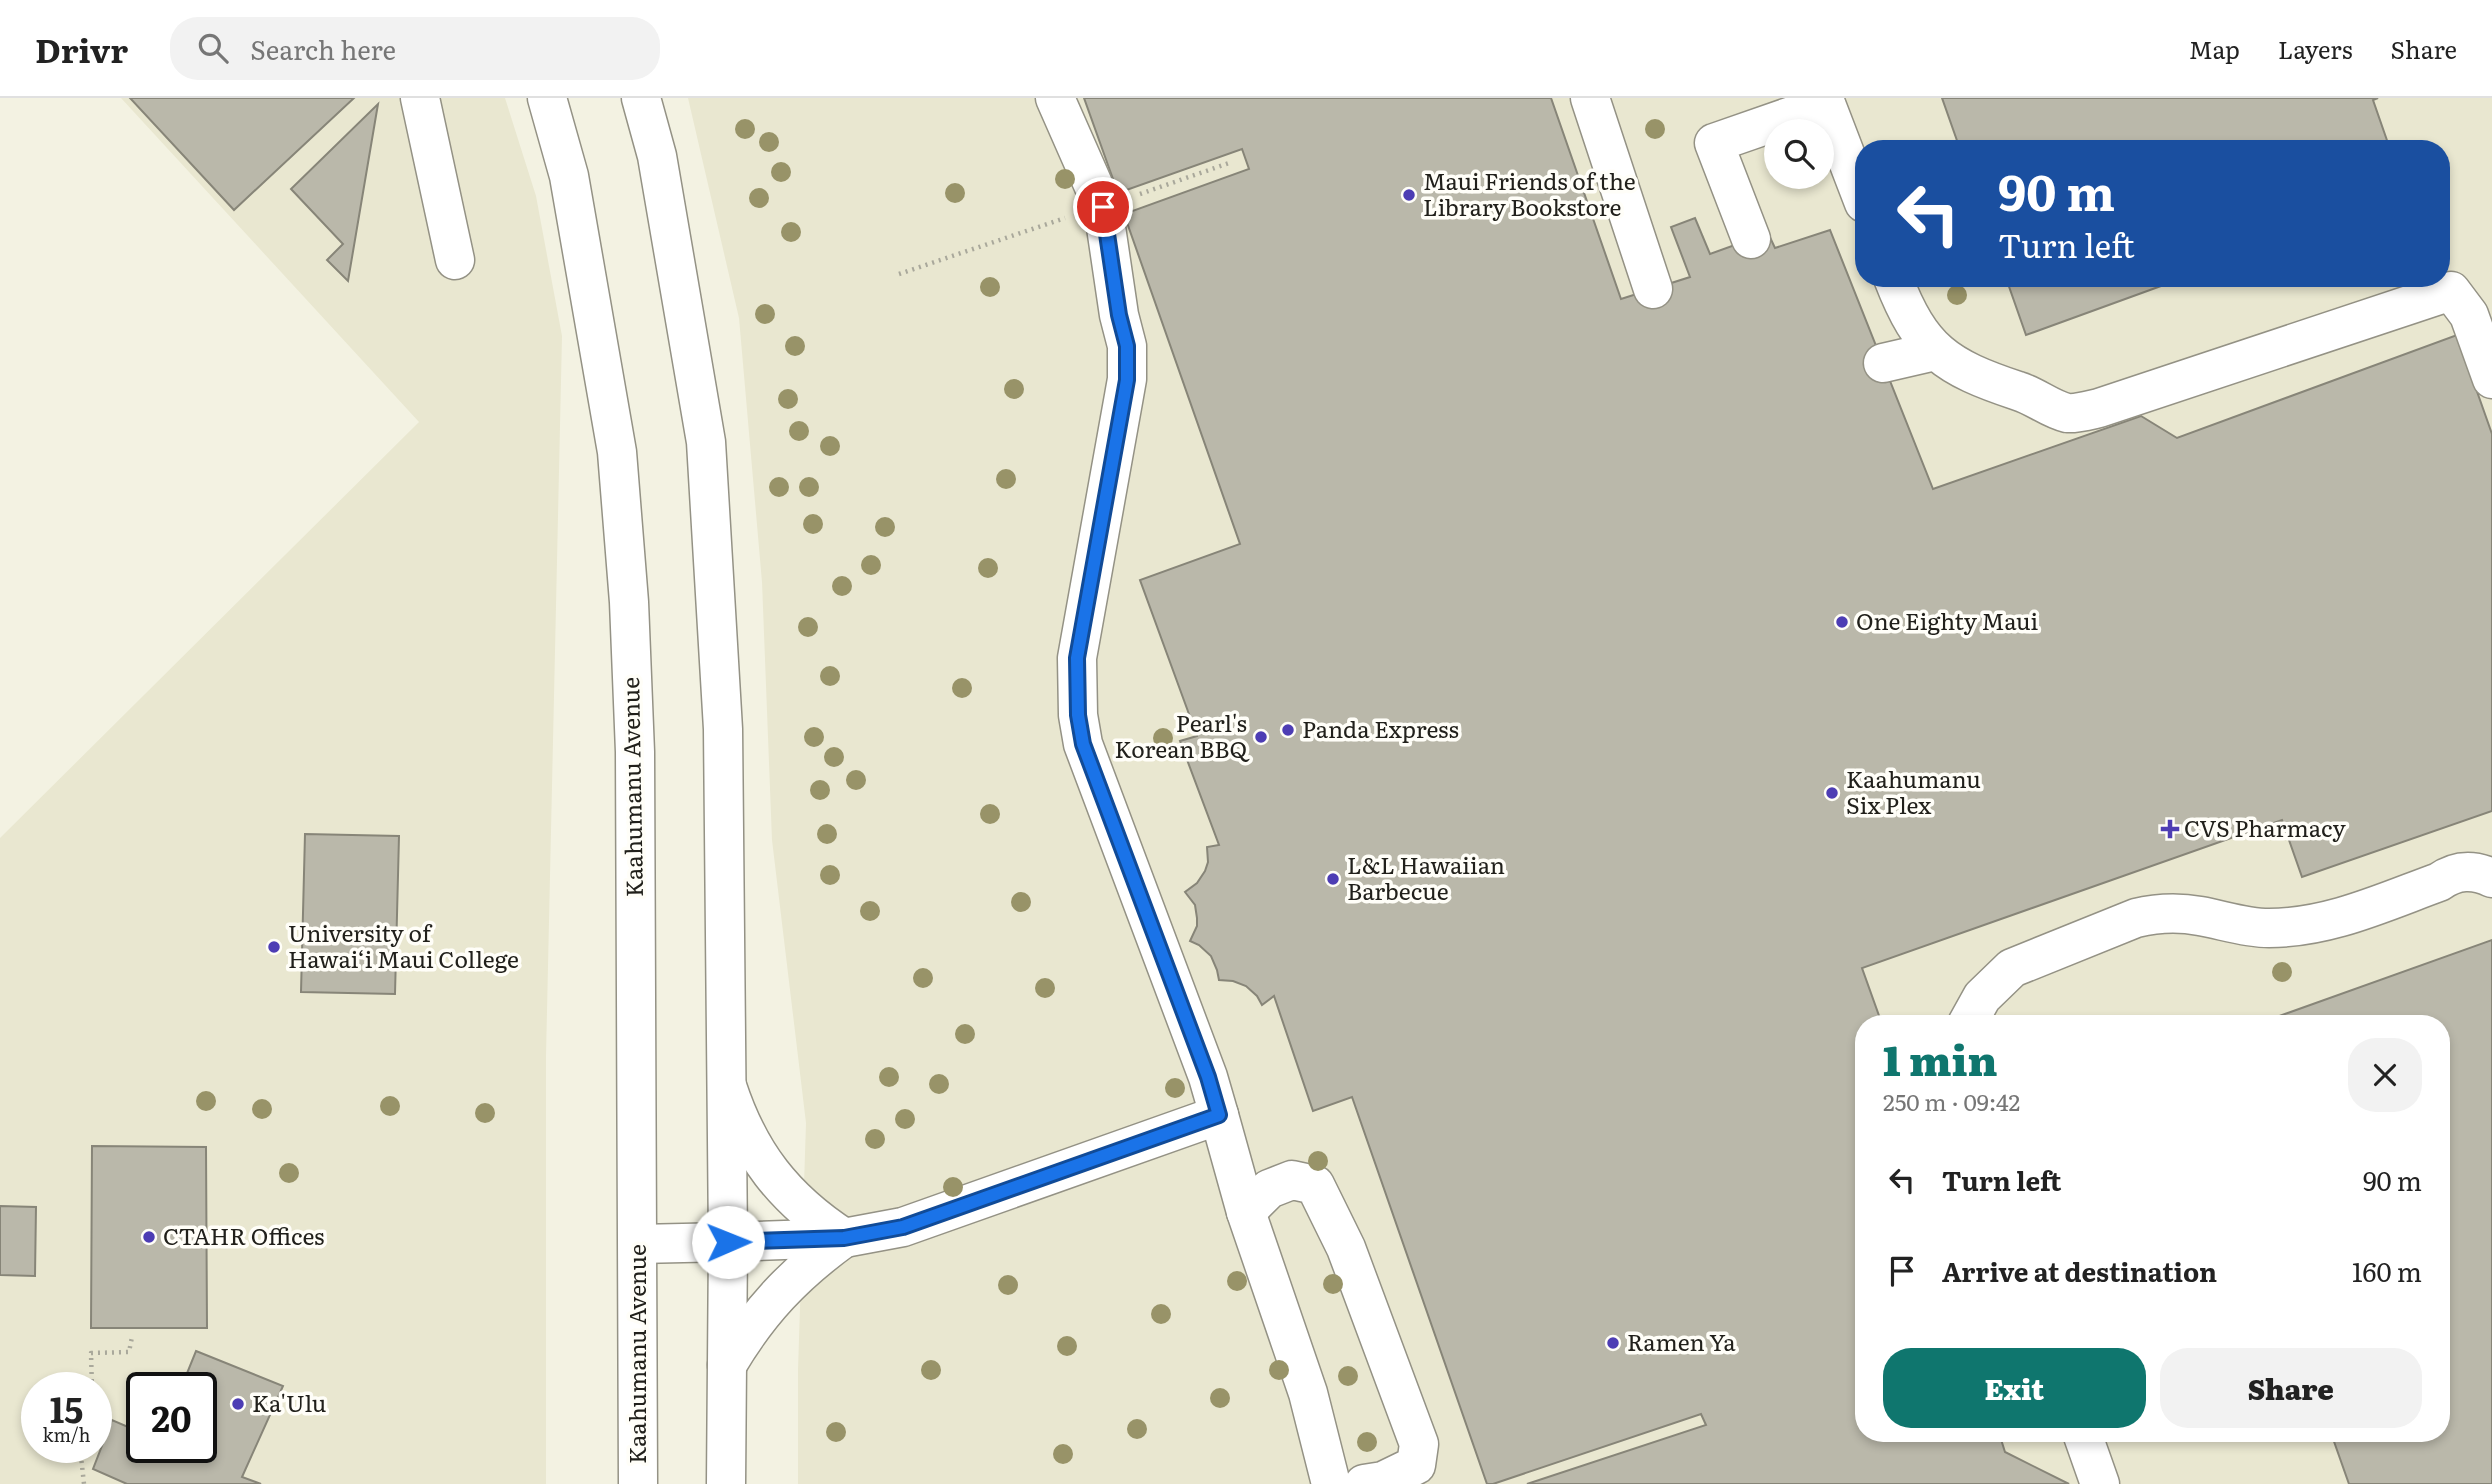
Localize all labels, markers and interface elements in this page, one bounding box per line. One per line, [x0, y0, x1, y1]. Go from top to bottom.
search box [170, 17, 660, 80]
text: Drivr [35, 24, 128, 73]
icon: search [194, 29, 232, 67]
text: Search here [250, 29, 396, 68]
text: Map [2189, 31, 2240, 66]
text: Layers [2278, 31, 2352, 66]
text: Share [2390, 31, 2457, 66]
map controls [1764, 119, 1834, 189]
button: search [1764, 119, 1834, 189]
text: 90 m [1998, 153, 2115, 226]
place label: Maui Friends of the Library Bookstore [1423, 163, 1636, 223]
icon: left [1883, 168, 1974, 259]
pin [1073, 177, 1133, 237]
marker: Maui Friends of the Library Bookstore [1401, 187, 1417, 203]
icon: arrive [1084, 188, 1122, 226]
text: Turn left [1998, 220, 2135, 268]
place label: One Eighty Maui [1856, 603, 2039, 637]
marker: One Eighty Maui [1834, 614, 1850, 630]
street label: Kaahumanu Avenue [612, 677, 650, 897]
place label: Pearl's Korean BBQ [1114, 705, 1251, 765]
place label: Panda Express [1302, 711, 1459, 745]
marker: Panda Express [1280, 722, 1296, 738]
marker: Pearl's Korean BBQ [1253, 729, 1269, 745]
place label: Kaahumanu Six Plex [1846, 761, 1981, 821]
marker: Kaahumanu Six Plex [1824, 785, 1840, 801]
place label: CVS Pharmacy [2184, 810, 2346, 844]
marker: CVS Pharmacy [2162, 821, 2178, 837]
place label: L&L Hawaiian Barbecue [1347, 847, 1505, 907]
marker: L&L Hawaiian Barbecue [1325, 871, 1341, 887]
place label: University of Hawai‘i Maui College [288, 915, 519, 975]
marker: University of Hawai‘i Maui College [266, 939, 282, 955]
text: 1 min [1883, 1027, 1998, 1089]
button: close [2348, 1038, 2422, 1112]
text: 250 m · 09:42 [1883, 1084, 2020, 1118]
text: Turn left [1942, 1160, 2061, 1199]
text: 90 m [2363, 1160, 2422, 1199]
icon: left [1883, 1161, 1921, 1199]
position arrow [691, 1205, 765, 1279]
place label: CTAHR Offices [163, 1218, 324, 1252]
marker: CTAHR Offices [141, 1229, 157, 1245]
street label: Kaahumanu Avenue [619, 1244, 653, 1464]
text: Arrive at destination [1942, 1251, 2217, 1290]
text: 160 m [2352, 1251, 2422, 1290]
icon: arrive [1883, 1252, 1921, 1290]
place label: Ramen Ya [1627, 1324, 1736, 1358]
marker: Ramen Ya [1605, 1335, 1621, 1351]
button: Exit [1883, 1348, 2146, 1428]
button: Share [2160, 1348, 2422, 1428]
speed limit sign: 20 [126, 1372, 217, 1463]
text: 15 [50, 1382, 83, 1434]
place label: Ka'Ulu [252, 1385, 326, 1419]
marker: Ka'Ulu [230, 1396, 246, 1412]
text: km/h [43, 1421, 90, 1448]

